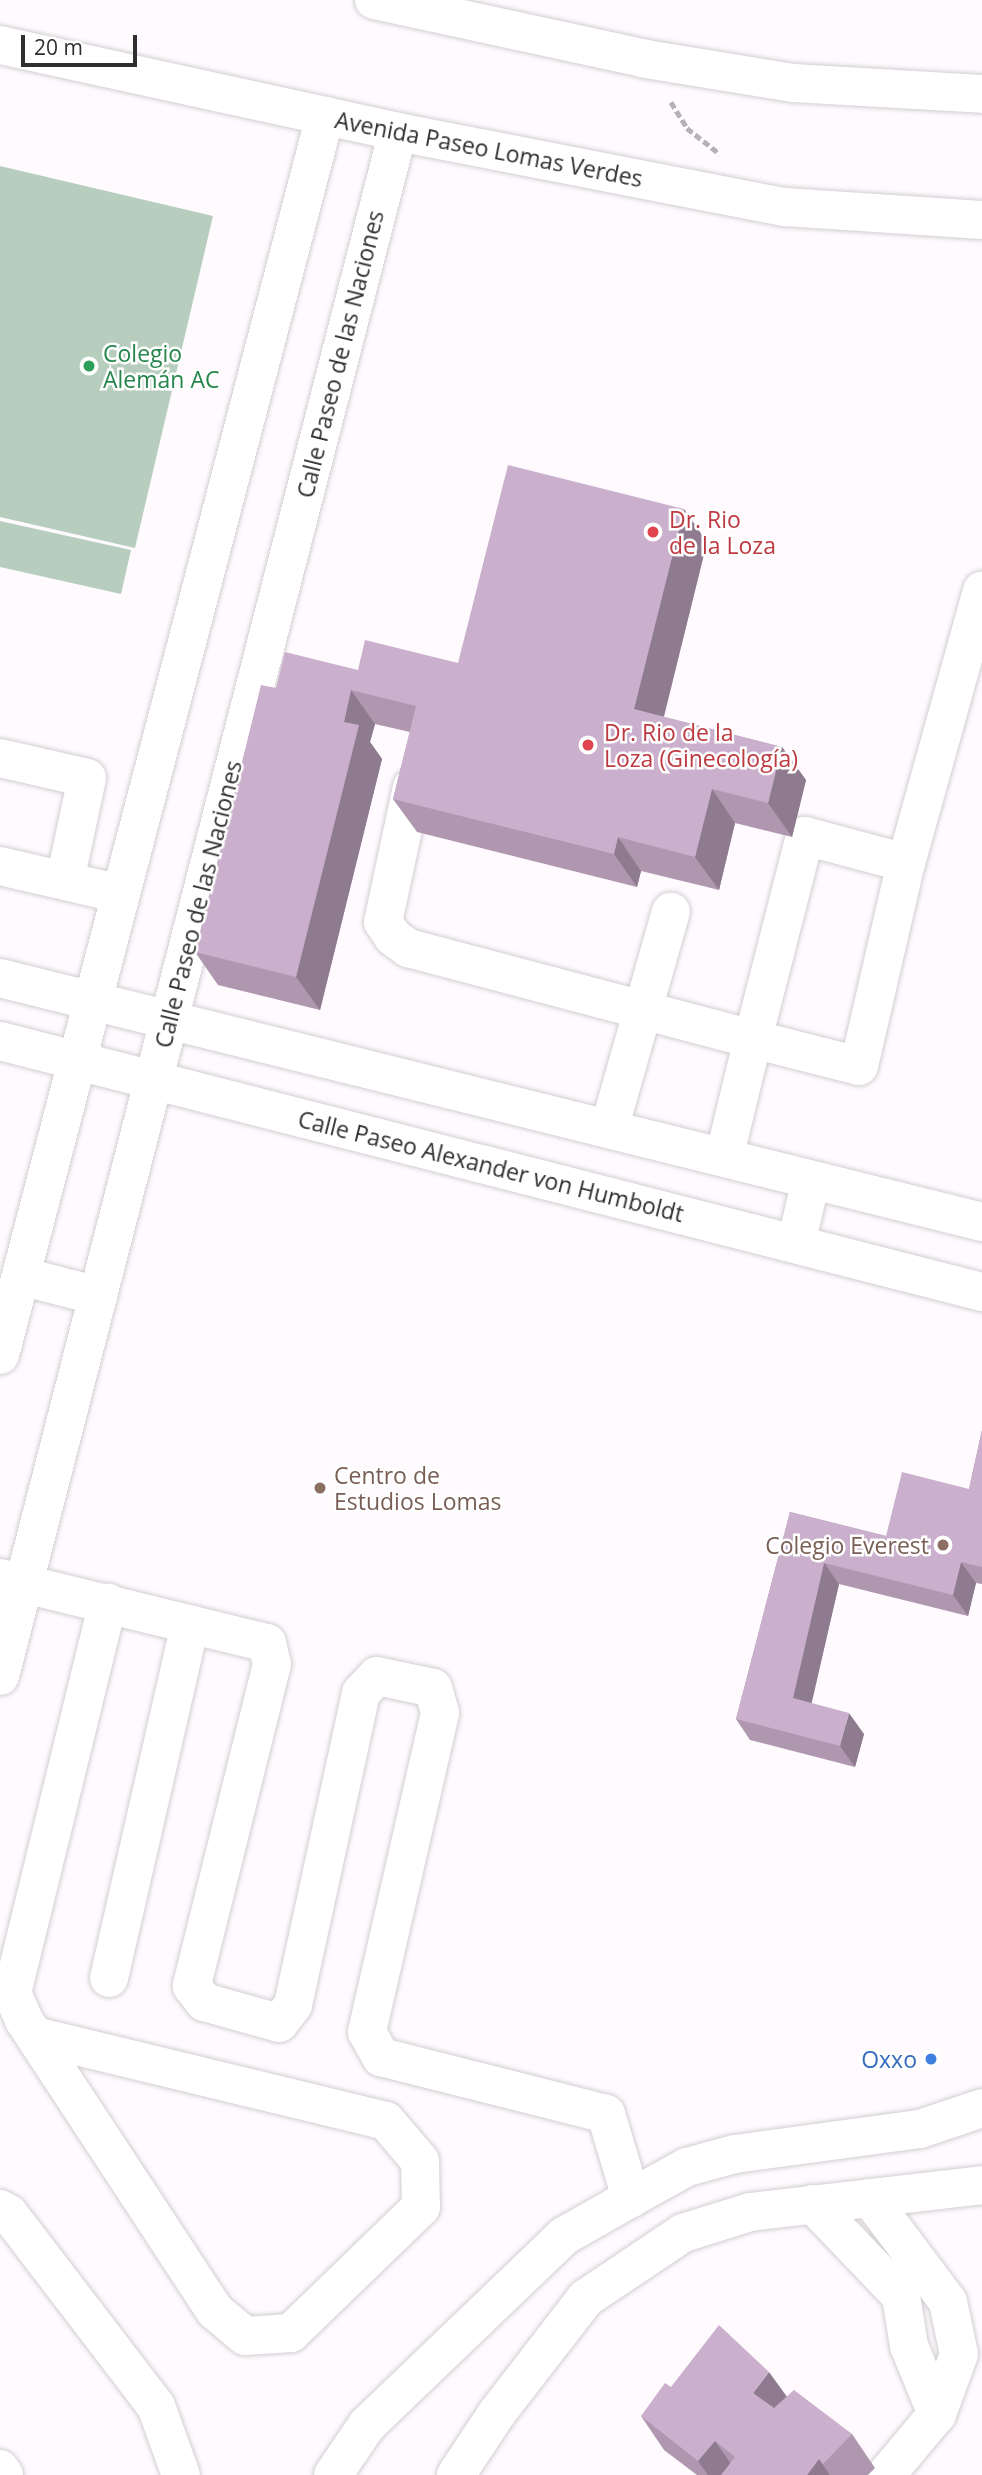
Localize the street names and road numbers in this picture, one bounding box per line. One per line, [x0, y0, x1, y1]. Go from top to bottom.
street label: Avenida Paseo Lomas Verdes [333, 106, 645, 192]
street label: Calle Paseo de las Naciones [291, 207, 389, 501]
street label: Calle Paseo de las Naciones [149, 757, 247, 1051]
street label: Calle Paseo Alexander von Humboldt [295, 1105, 687, 1227]

